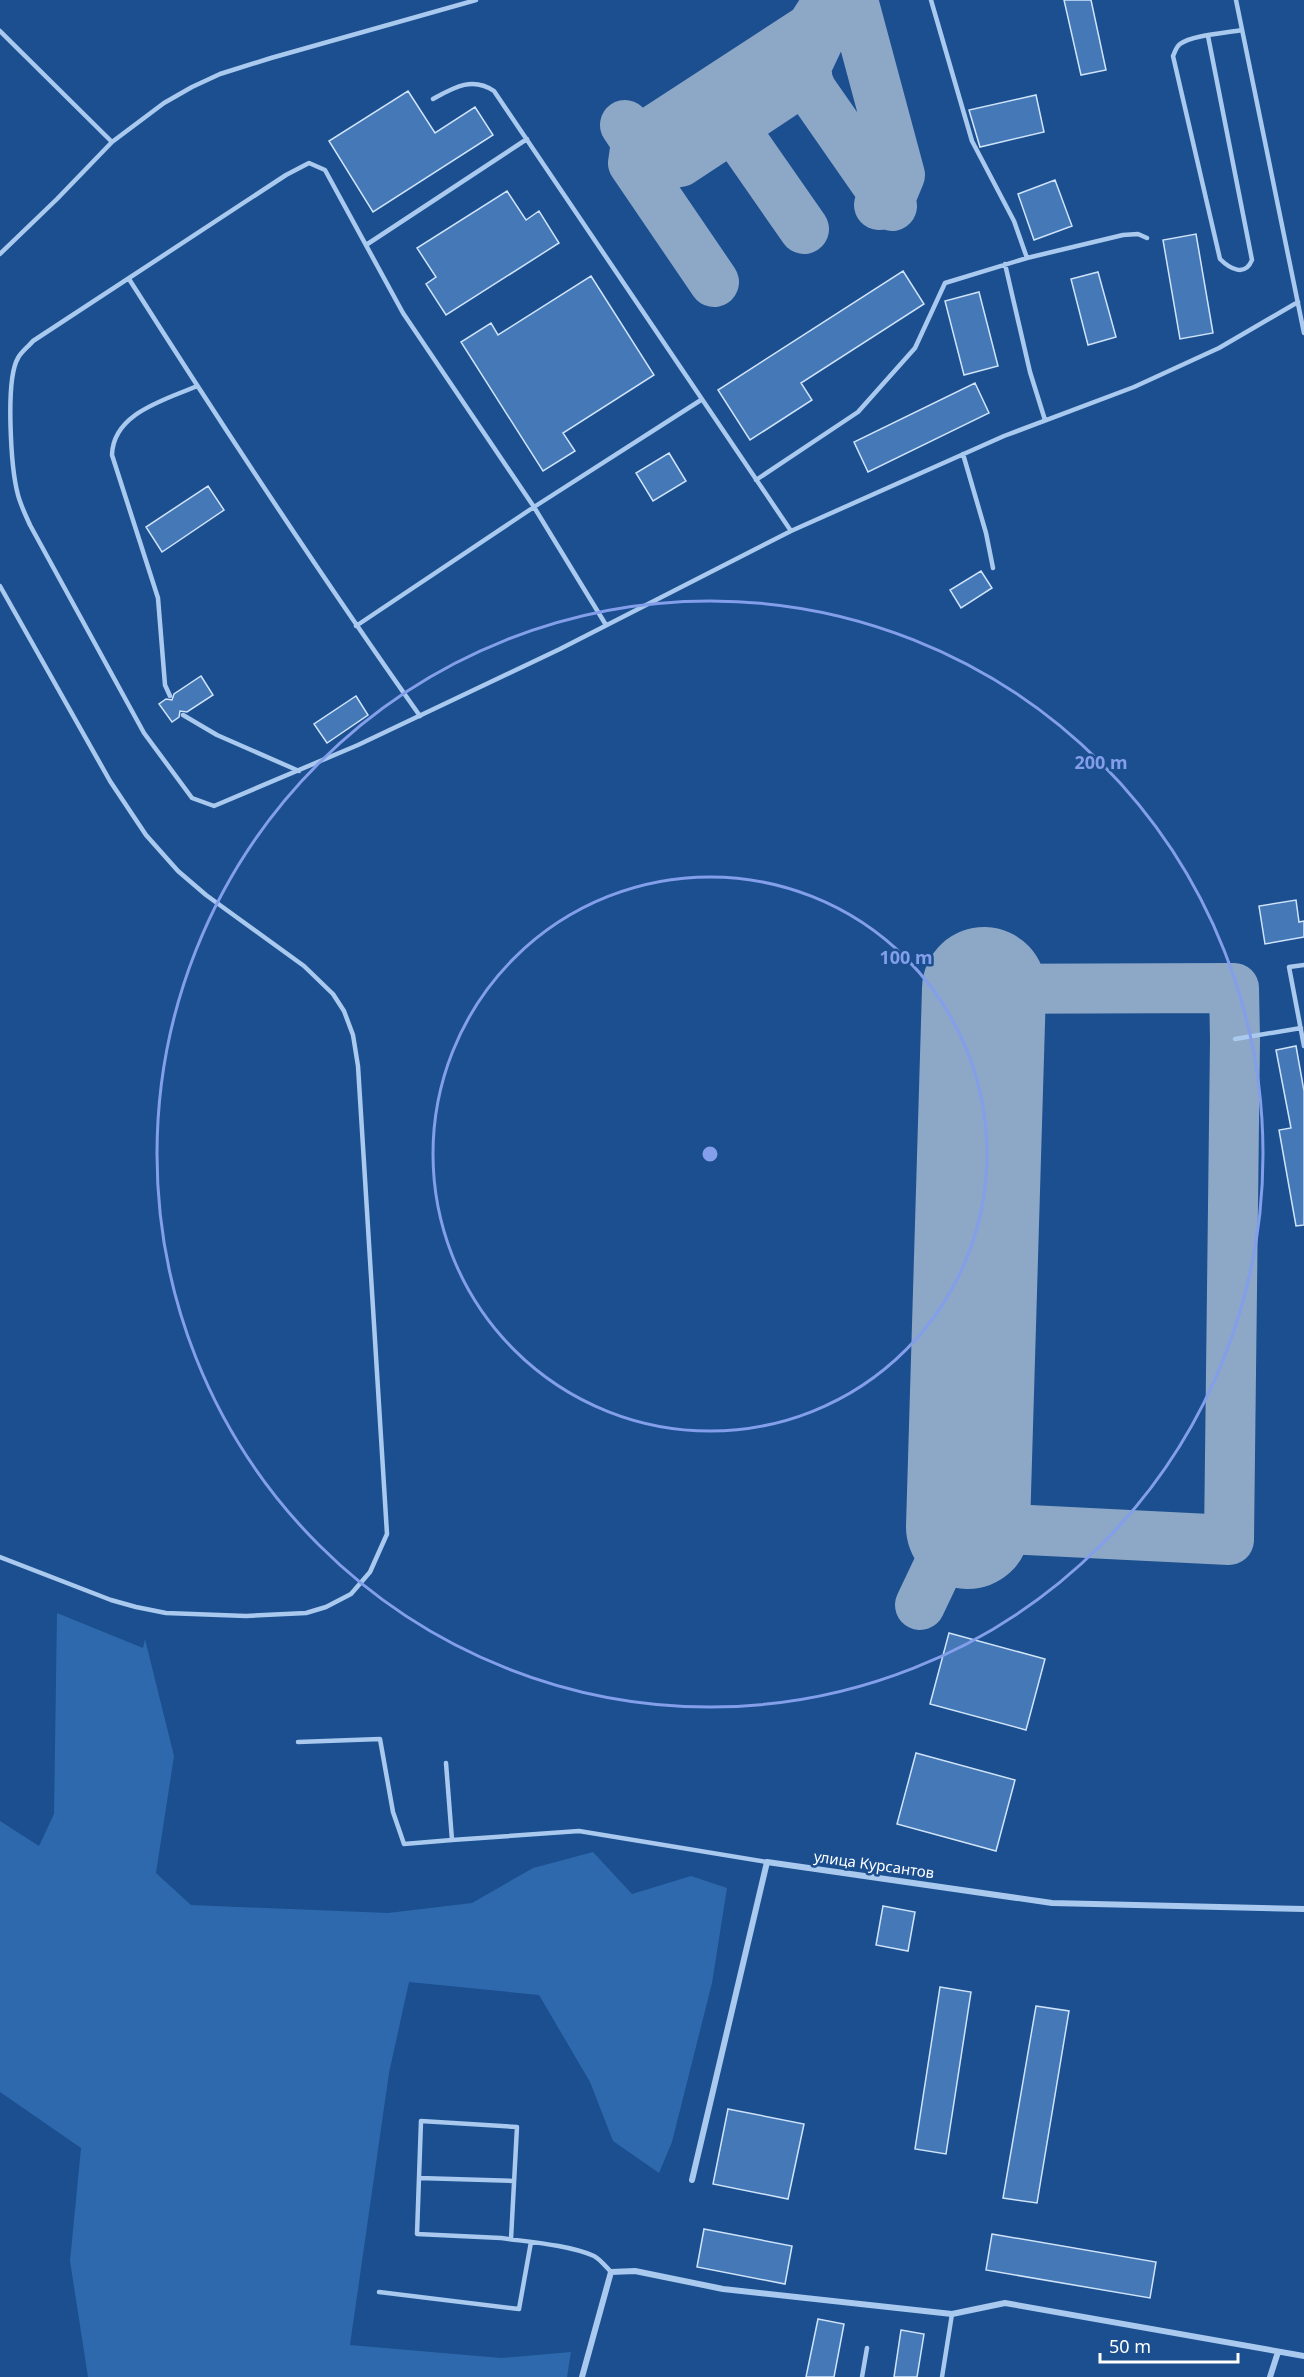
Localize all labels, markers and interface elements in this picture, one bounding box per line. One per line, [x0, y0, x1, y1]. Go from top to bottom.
text: 200 m [1074, 750, 1128, 774]
text: 100 m [879, 945, 933, 969]
centre of rings [700, 1144, 720, 1164]
street label: улица Курсантов [813, 1846, 936, 1882]
scale bar [1100, 2326, 1238, 2364]
text: 50 m [1109, 2334, 1151, 2358]

